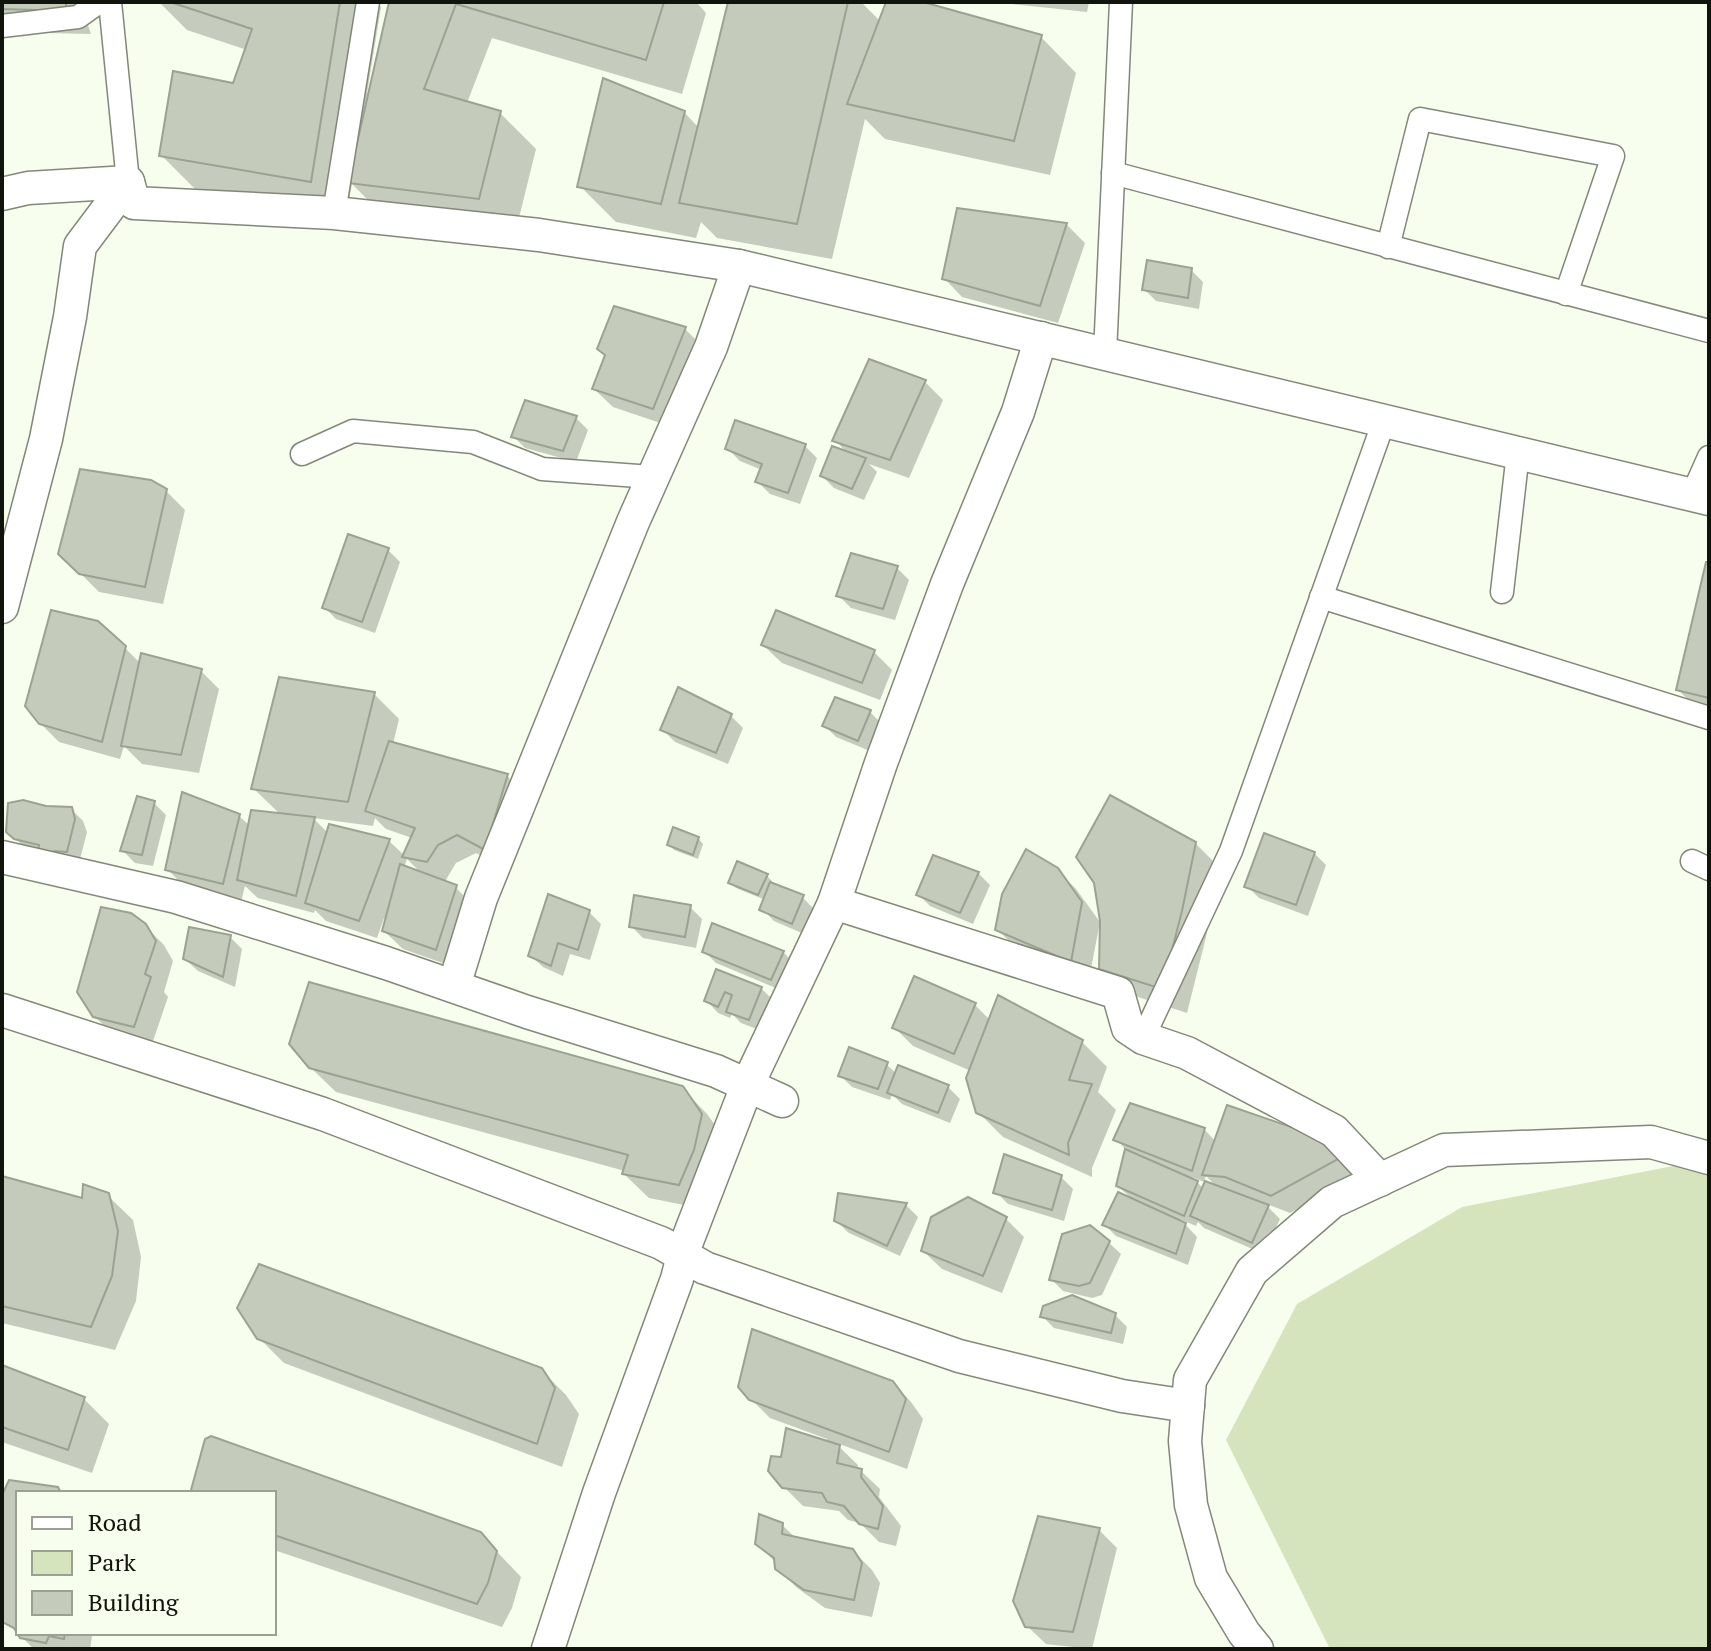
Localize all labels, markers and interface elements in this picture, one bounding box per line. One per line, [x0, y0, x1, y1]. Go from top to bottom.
legend [16, 1491, 276, 1635]
text: Road [88, 1506, 142, 1538]
text: Park [88, 1546, 137, 1578]
text: Building [88, 1586, 179, 1618]

